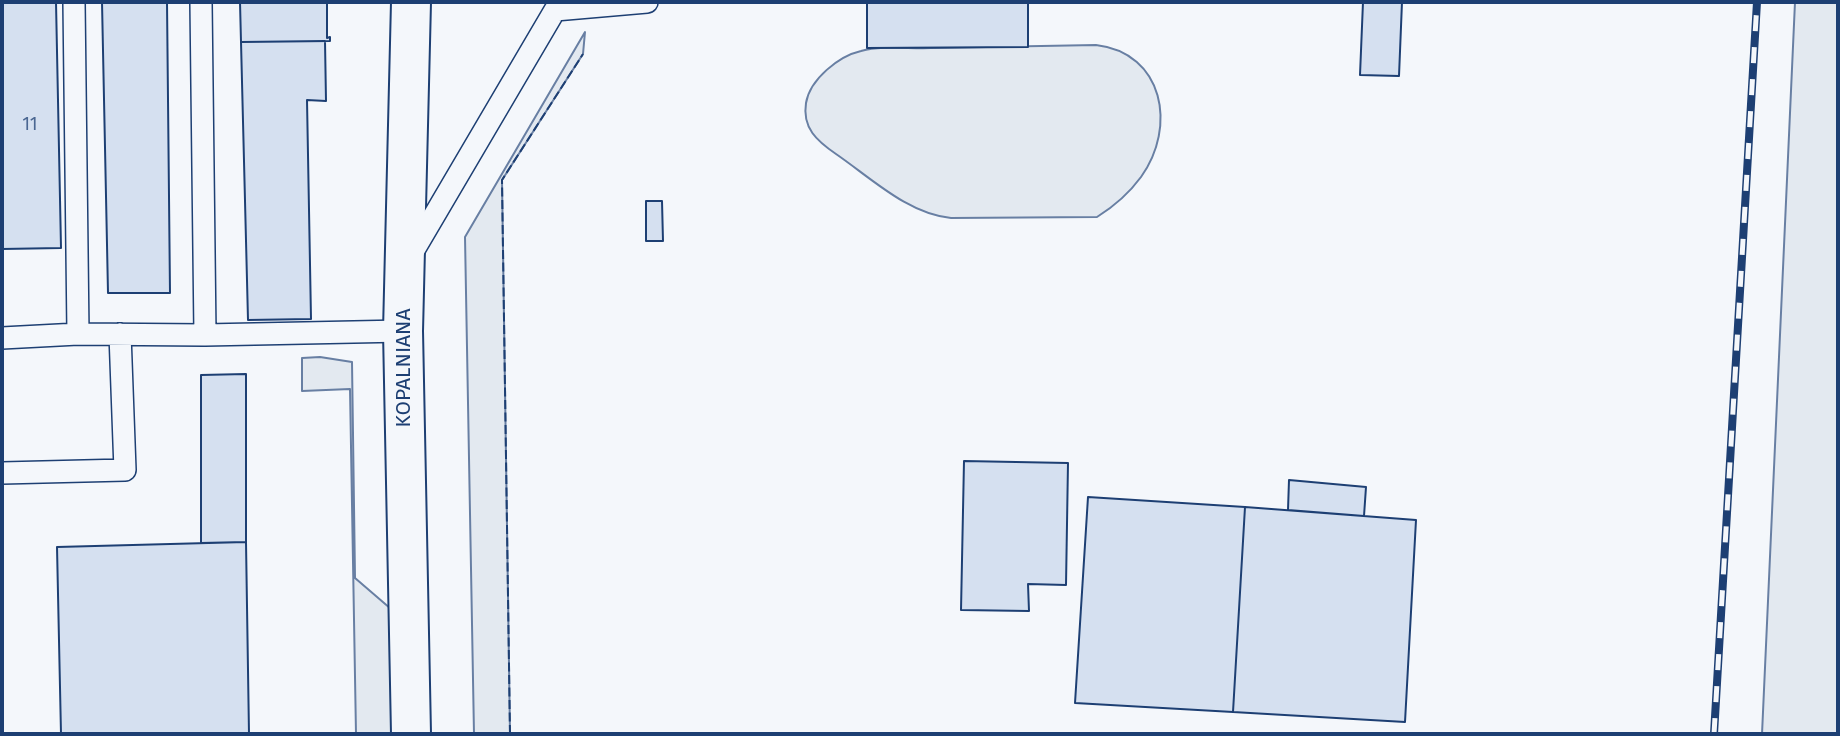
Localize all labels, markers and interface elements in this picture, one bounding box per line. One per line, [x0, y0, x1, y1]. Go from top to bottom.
house number: 11 [22, 114, 38, 136]
street label: KOPALNIANA [391, 309, 417, 427]

